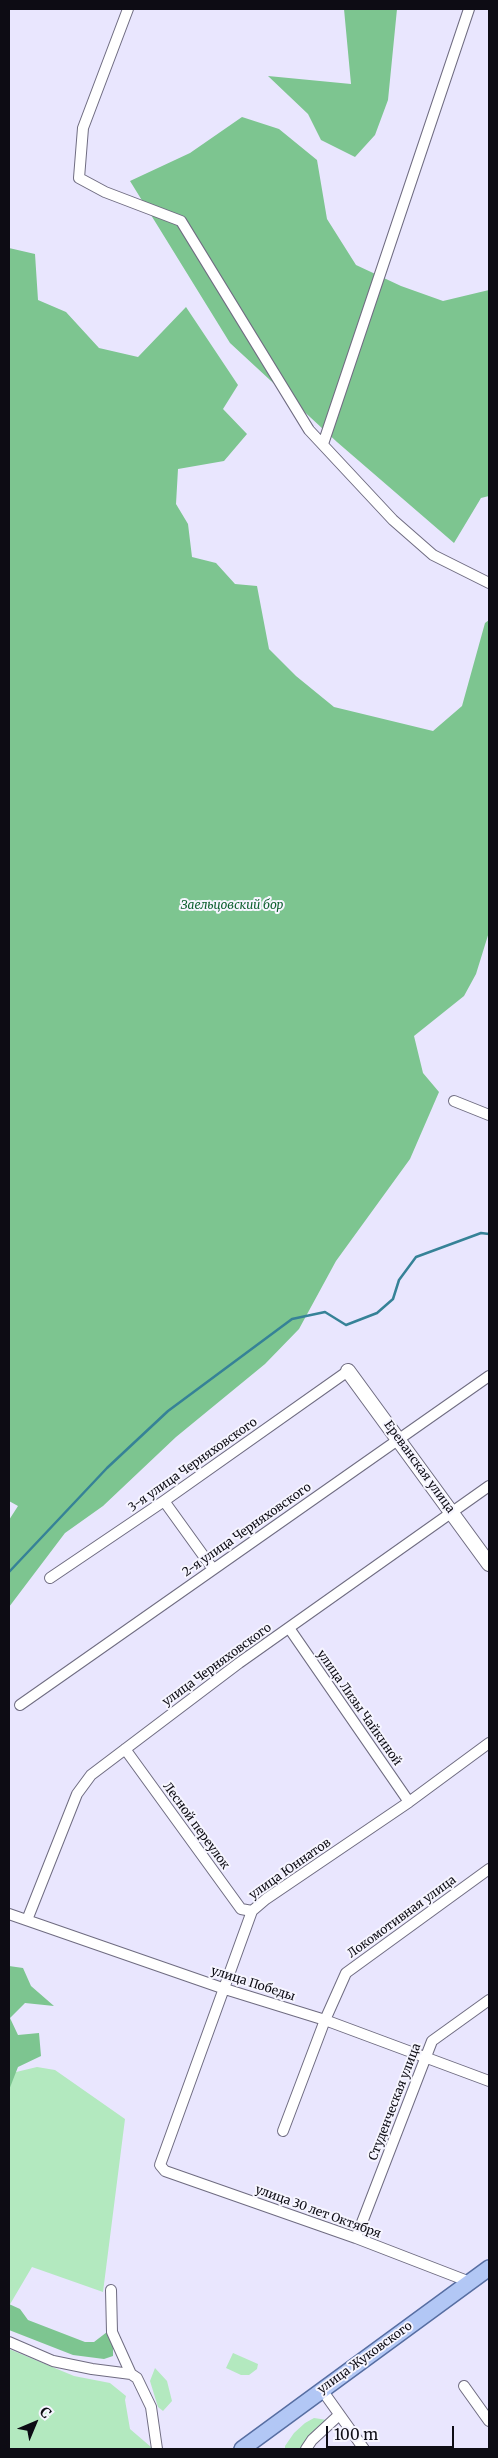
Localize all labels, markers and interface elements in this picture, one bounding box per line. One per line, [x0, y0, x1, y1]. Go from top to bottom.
park label: Заельцовский бор [181, 899, 283, 913]
street label: 3-я улица Черняховского [126, 1415, 260, 1515]
street label: Ереванская улица [381, 1418, 457, 1516]
street label: 2-я улица Черняховского [180, 1480, 314, 1580]
street label: улица Черняховского [160, 1621, 274, 1709]
street label: улица Лизы Чайкиной [314, 1647, 404, 1769]
street label: Лесной переулок [160, 1780, 232, 1872]
street label: улица Юннатов [246, 1835, 334, 1903]
street label: Локомотивная улица [345, 1873, 459, 1961]
street label: улица Победы [209, 1964, 297, 2004]
street label: Студенческая улица [366, 2041, 424, 2163]
street label: улица 30 лет Октября [253, 2183, 383, 2241]
street label: улица Жуковского [315, 2319, 415, 2397]
north arrow [10, 2398, 60, 2448]
text: С [36, 2403, 55, 2422]
scale bar [328, 2416, 456, 2448]
text: 100 m [334, 2425, 378, 2444]

